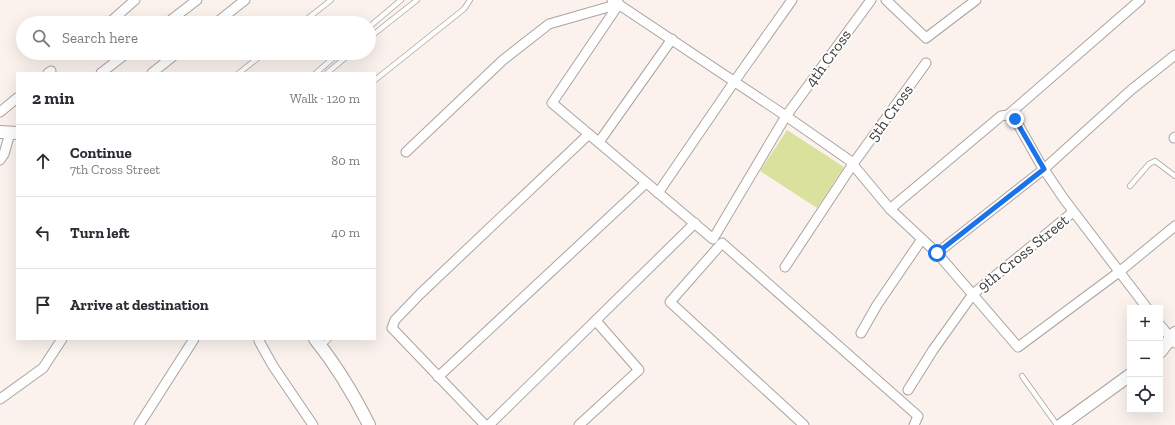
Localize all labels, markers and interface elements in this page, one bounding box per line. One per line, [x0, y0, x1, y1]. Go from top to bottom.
search box [16, 16, 376, 60]
street label: 4th Cross [801, 26, 855, 90]
icon: search [30, 27, 52, 49]
text: Search here [62, 29, 138, 47]
street label: 5th Cross [863, 81, 917, 145]
text: 2 min [32, 88, 74, 108]
text: Walk · 120 m [290, 91, 360, 106]
route end [1006, 110, 1024, 128]
text: Continue [70, 144, 132, 162]
icon: ahead [32, 150, 54, 172]
text: 80 m [331, 153, 360, 168]
text: 7th Cross Street [70, 162, 160, 177]
street label: 9th Cross Street [974, 210, 1073, 296]
icon: left [32, 222, 54, 244]
text: Turn left [70, 224, 130, 242]
text: 40 m [331, 225, 360, 240]
route start [928, 244, 946, 262]
icon: arrive [32, 294, 54, 316]
text: Arrive at destination [70, 296, 209, 314]
map controls [1127, 305, 1163, 413]
button: + [1127, 305, 1163, 341]
button: − [1127, 341, 1163, 377]
button: locate [1127, 377, 1163, 413]

